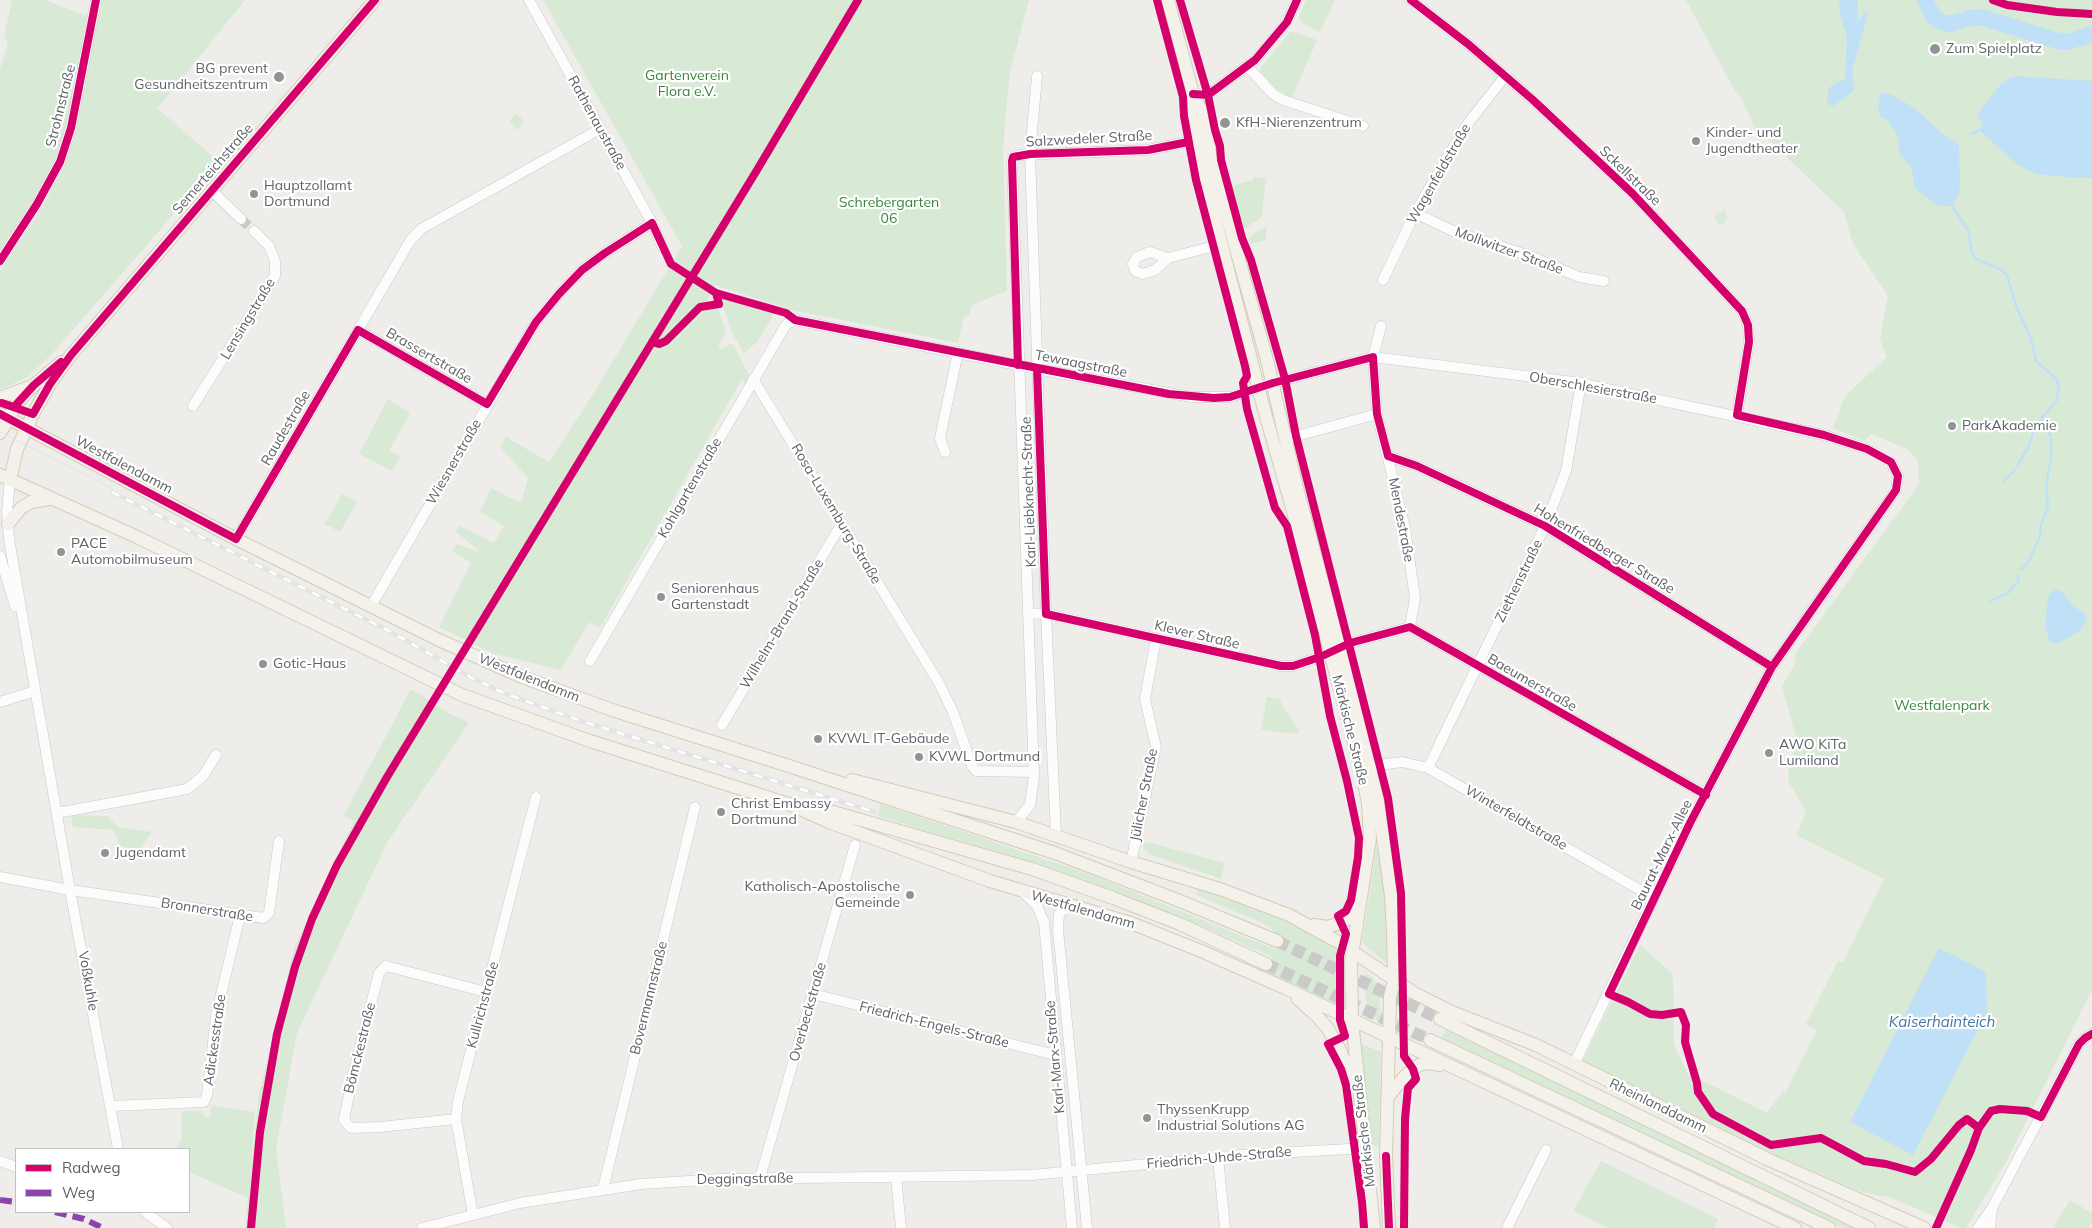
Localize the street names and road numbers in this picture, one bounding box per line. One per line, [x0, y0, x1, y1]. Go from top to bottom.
street label: Strohnstraße [43, 63, 79, 149]
street label: Rathenaustraße [564, 73, 630, 173]
street label: Semerteichstraße [169, 120, 257, 218]
street label: Wagenfeldstraße [1403, 121, 1475, 227]
street label: Salzwedeler Straße [1025, 127, 1153, 151]
street label: Sckellstraße [1596, 143, 1664, 209]
street label: Mollwitzer Straße [1453, 224, 1565, 278]
street label: Lensingstraße [217, 275, 279, 363]
street label: Brassertstraße [383, 325, 475, 387]
street label: Tewaagstraße [1033, 347, 1129, 381]
street label: Oberschlesierstraße [1528, 368, 1658, 408]
street label: Raudestraße [258, 387, 314, 469]
street label: Wiesnerstraße [423, 416, 485, 508]
street label: Karl-Liebknecht-Straße [1018, 416, 1040, 568]
street label: Westfalendamm [72, 432, 176, 498]
street label: Kohlgartenstraße [655, 435, 725, 541]
street label: Rosa-Luxemburg-Straße [787, 441, 885, 587]
street label: Mendestraße [1385, 476, 1417, 564]
street label: Hohenfriedberger Straße [1531, 500, 1677, 598]
street label: Ziethenstraße [1492, 537, 1546, 625]
street label: Wilhelm-Brand-Straße [737, 556, 827, 692]
street label: Klever Straße [1153, 617, 1241, 653]
street label: Westfalendamm [476, 650, 582, 706]
street label: Baeumerstraße [1484, 651, 1580, 715]
street label: Märkische Straße [1328, 673, 1372, 787]
street label: Jülicher Straße [1127, 747, 1161, 843]
street label: Winterfeldtstraße [1462, 782, 1570, 854]
street label: Baurat-Marx-Allee [1628, 797, 1696, 913]
street label: Westfalendamm [1029, 887, 1137, 933]
street label: Bronnerstraße [160, 894, 254, 926]
street label: Bovermannstraße [627, 940, 671, 1056]
street label: Voßkuhle [74, 950, 102, 1012]
street label: Kullrichstraße [463, 960, 503, 1050]
street label: Overbeckstraße [786, 960, 830, 1064]
street label: Adickesstraße [200, 993, 230, 1087]
street label: Friedrich-Engels-Straße [857, 998, 1011, 1052]
street label: Karl-Marx-Straße [1042, 1000, 1068, 1114]
street label: Bömckestraße [341, 1001, 379, 1095]
street label: Märkische Straße [1349, 1074, 1379, 1188]
street label: Rheinlanddamm [1606, 1075, 1710, 1137]
street label: Friedrich-Uhde-Straße [1146, 1143, 1292, 1173]
street label: Deggingstraße [697, 1170, 793, 1188]

